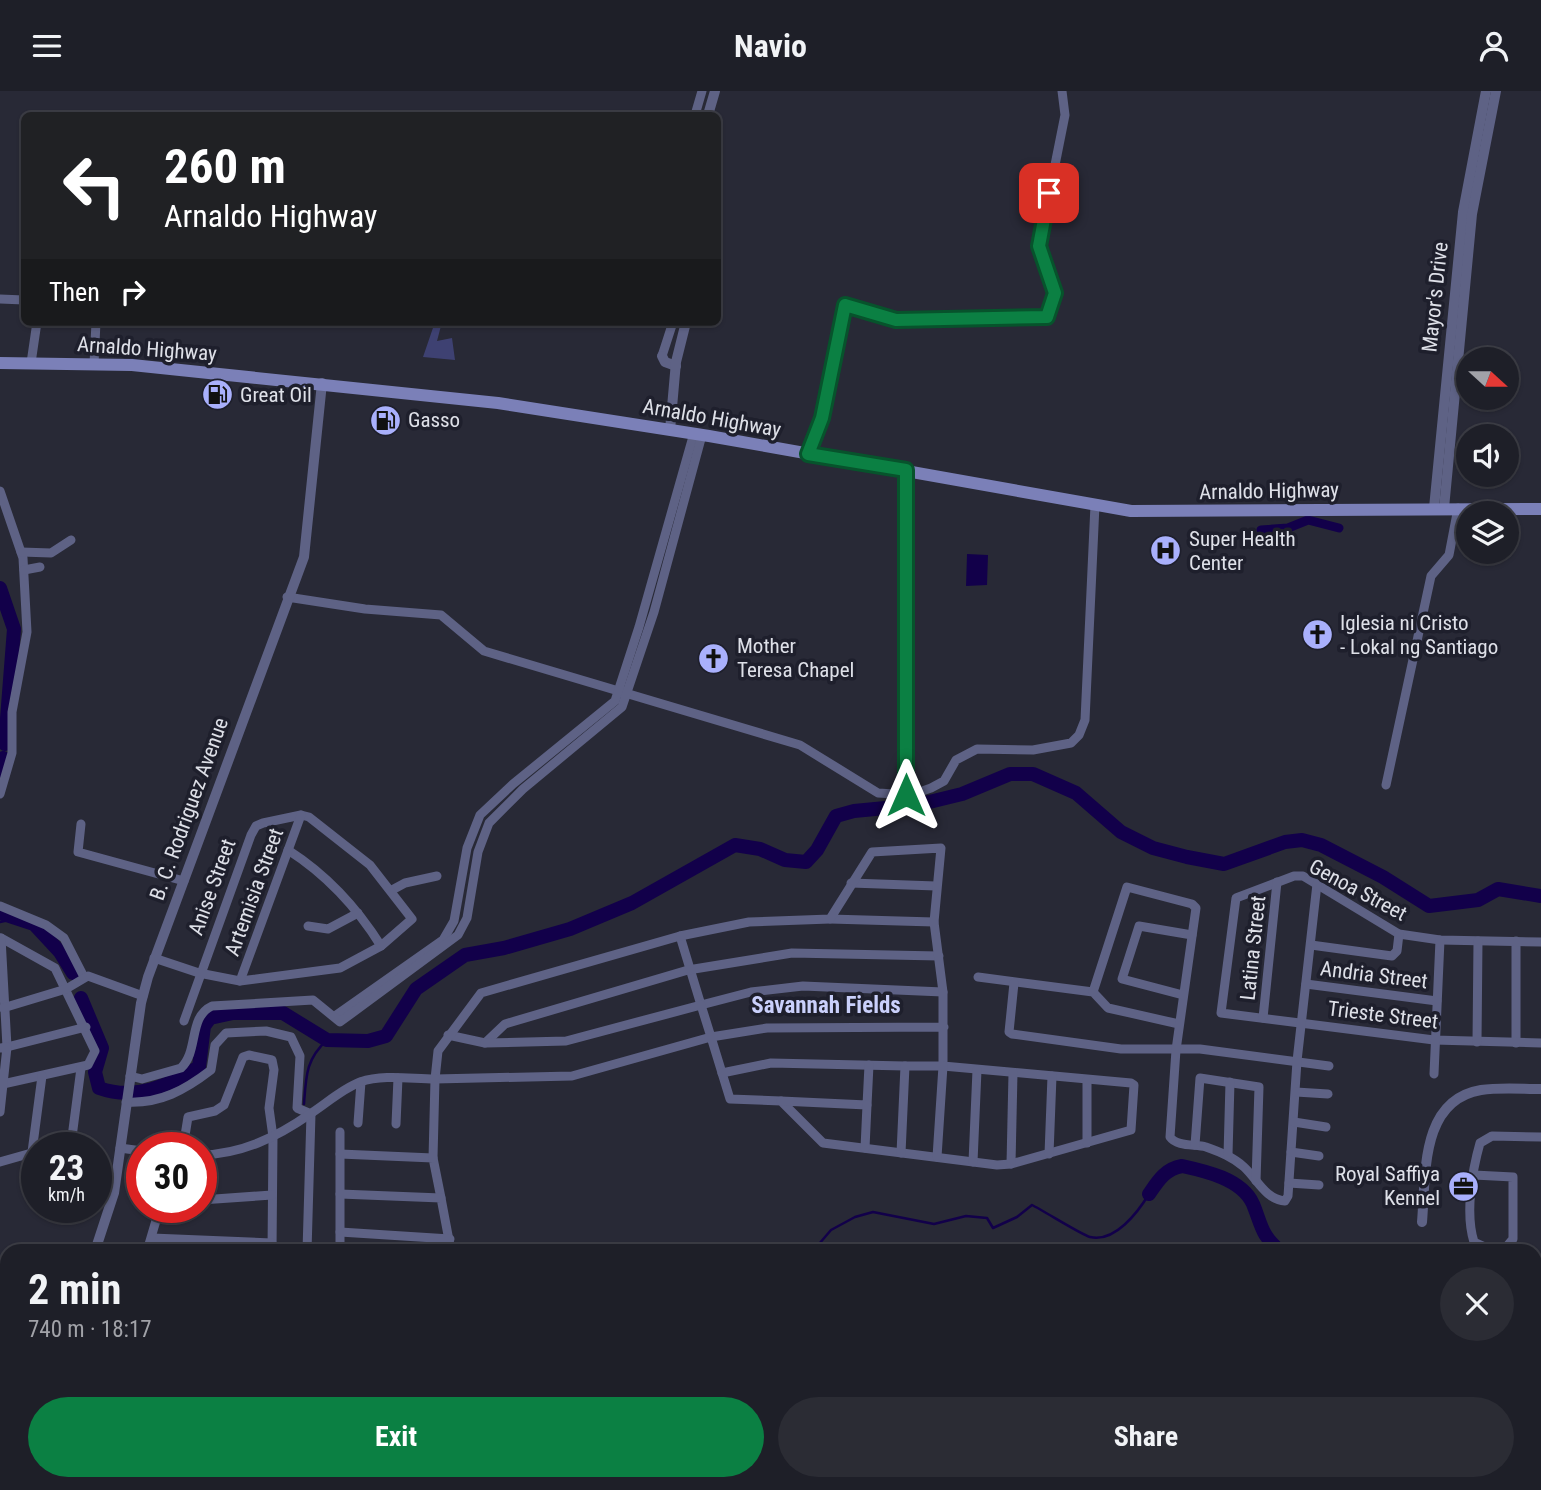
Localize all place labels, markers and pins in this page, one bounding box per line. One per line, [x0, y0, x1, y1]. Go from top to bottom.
pin [1019, 163, 1079, 223]
fuel station icon: Great Oil [200, 378, 234, 412]
place label: Great Oil [240, 383, 312, 407]
fuel station icon: Gasso [368, 403, 402, 437]
place label: Gasso [408, 408, 460, 432]
place label: Super Health Center [1189, 527, 1296, 575]
hospital icon: Super Health Center [1149, 534, 1183, 568]
place label: Iglesia ni Cristo - Lokal ng Santiago [1340, 611, 1498, 659]
church icon: Iglesia ni Cristo - Lokal ng Santiago [1300, 618, 1334, 652]
place label: Mother Teresa Chapel [737, 634, 854, 682]
church icon: Mother Teresa Chapel [697, 641, 731, 675]
place label: Royal Saffiya Kennel [1335, 1162, 1440, 1210]
office icon: Royal Saffiya Kennel [1446, 1169, 1480, 1203]

